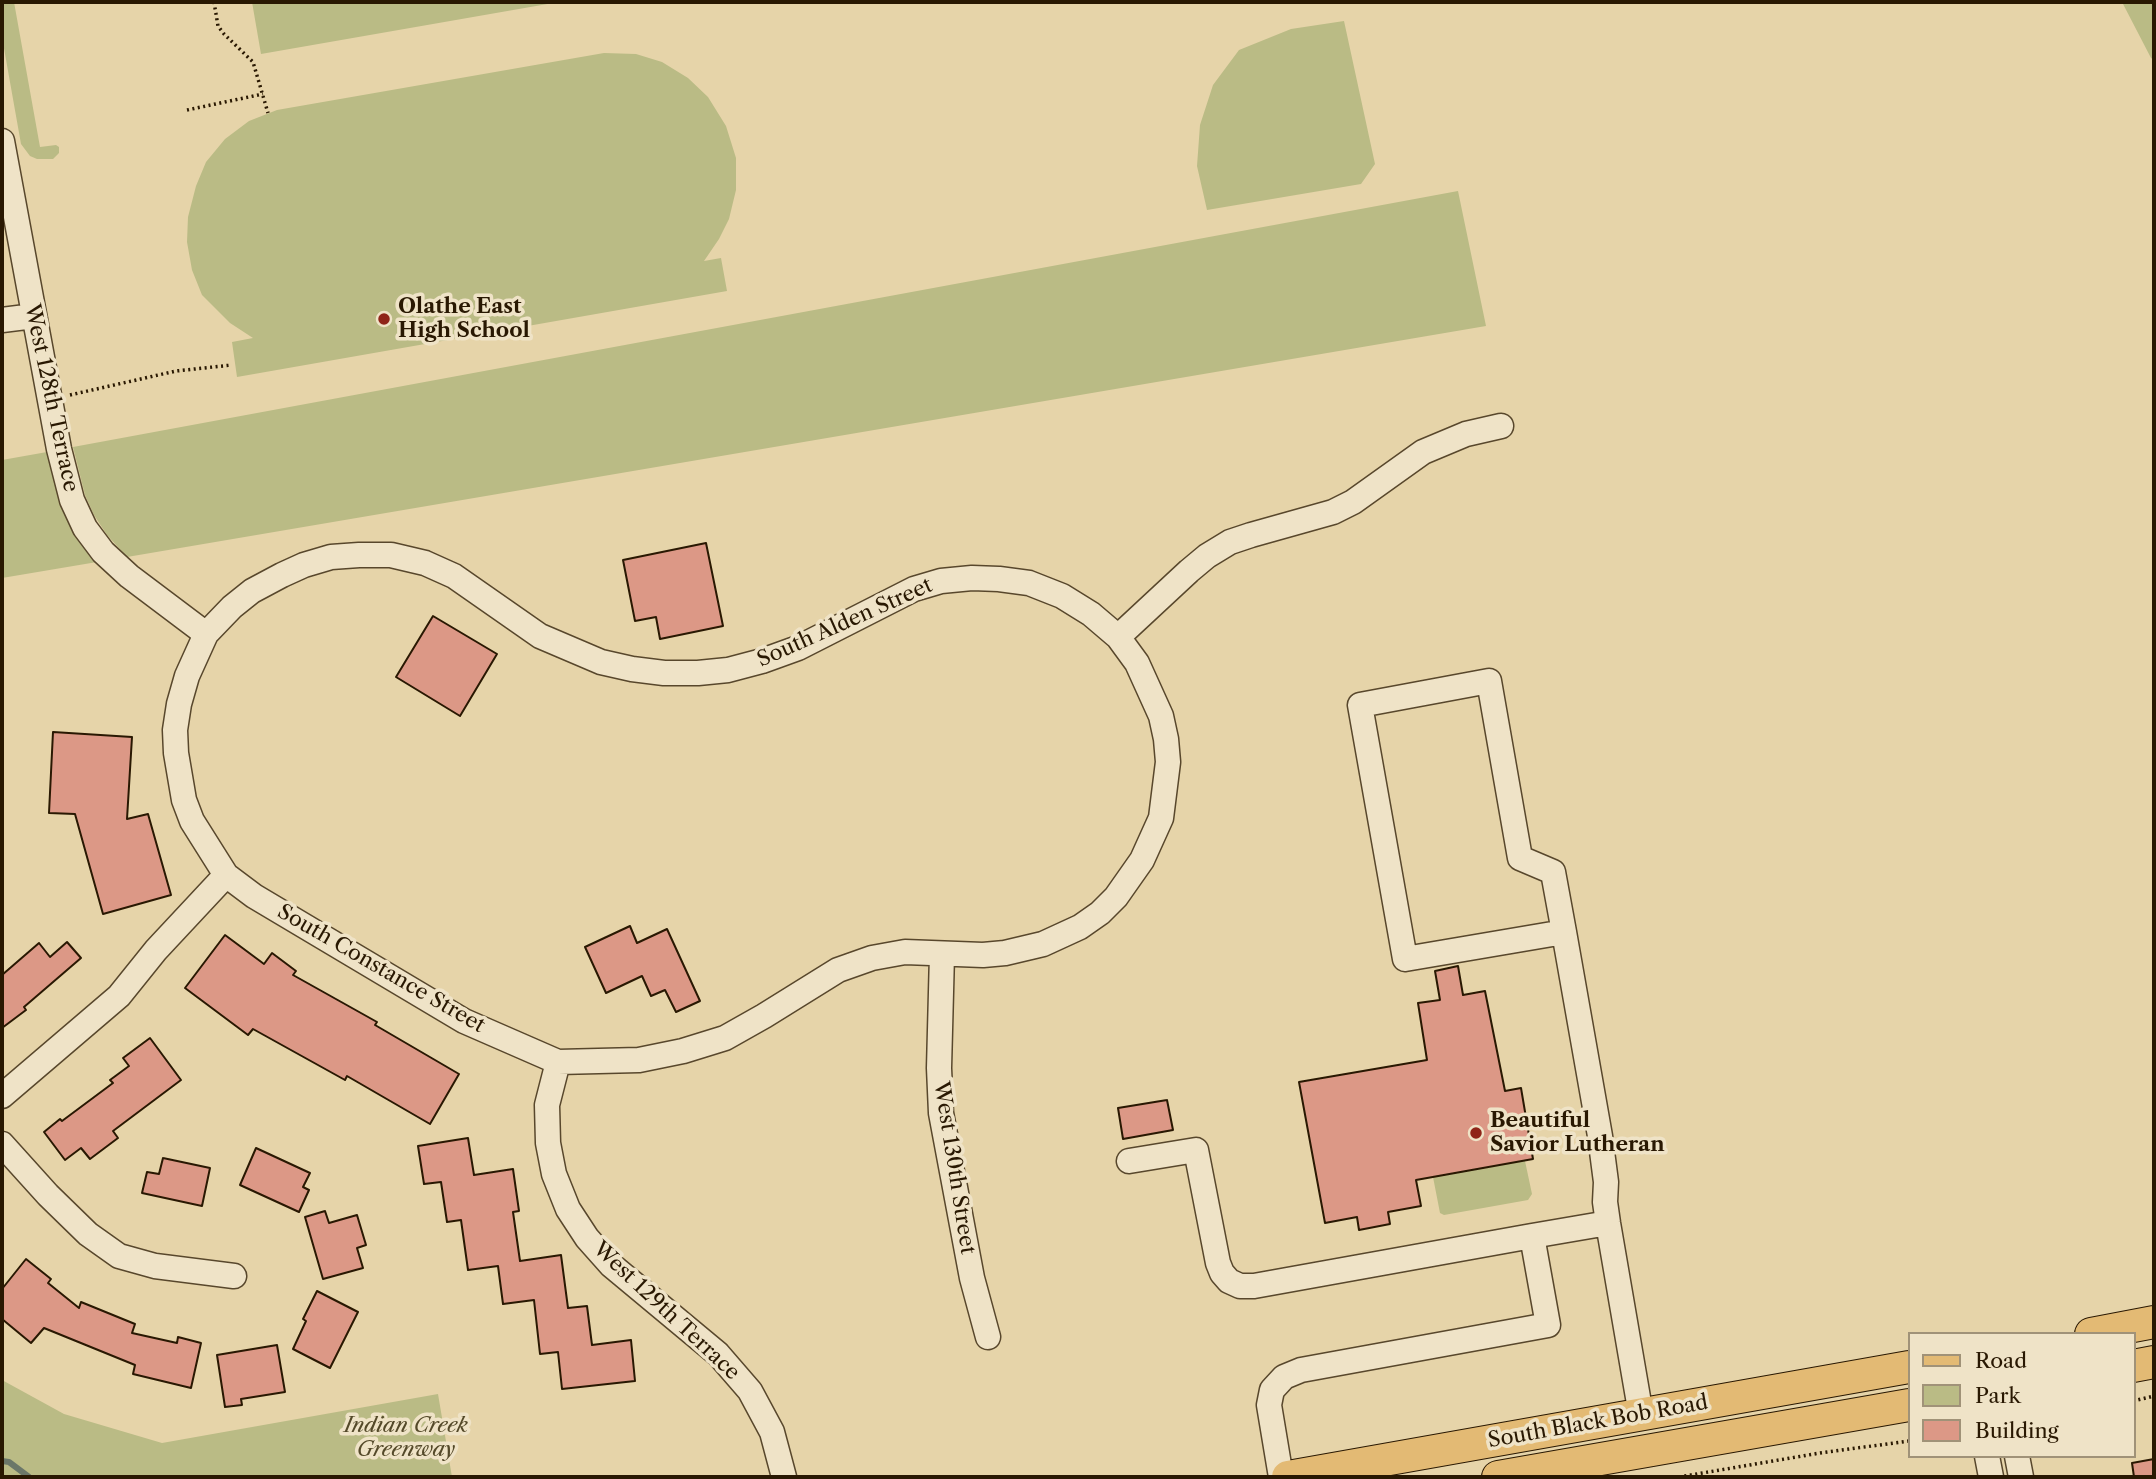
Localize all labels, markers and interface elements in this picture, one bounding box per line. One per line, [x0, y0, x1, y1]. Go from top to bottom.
place label: Olathe East High School [398, 294, 530, 344]
street label: West 128th Terrace [19, 302, 83, 494]
marker: Olathe East High School [376, 311, 392, 327]
street label: South Alden Street [753, 573, 937, 673]
street label: South Constance Street [273, 899, 489, 1039]
street label: West 130th Street [928, 1080, 980, 1256]
place label: Beautiful Savior Lutheran [1490, 1108, 1665, 1158]
marker: Beautiful Savior Lutheran [1468, 1125, 1484, 1141]
street label: West 129th Terrace [587, 1237, 745, 1385]
legend [1908, 1332, 2135, 1458]
text: Road [1975, 1348, 2027, 1373]
text: Park [1975, 1383, 2021, 1408]
street label: South Black Bob Road [1486, 1390, 1710, 1454]
park label: Indian Creek Greenway [344, 1413, 468, 1463]
text: Building [1975, 1418, 2059, 1443]

